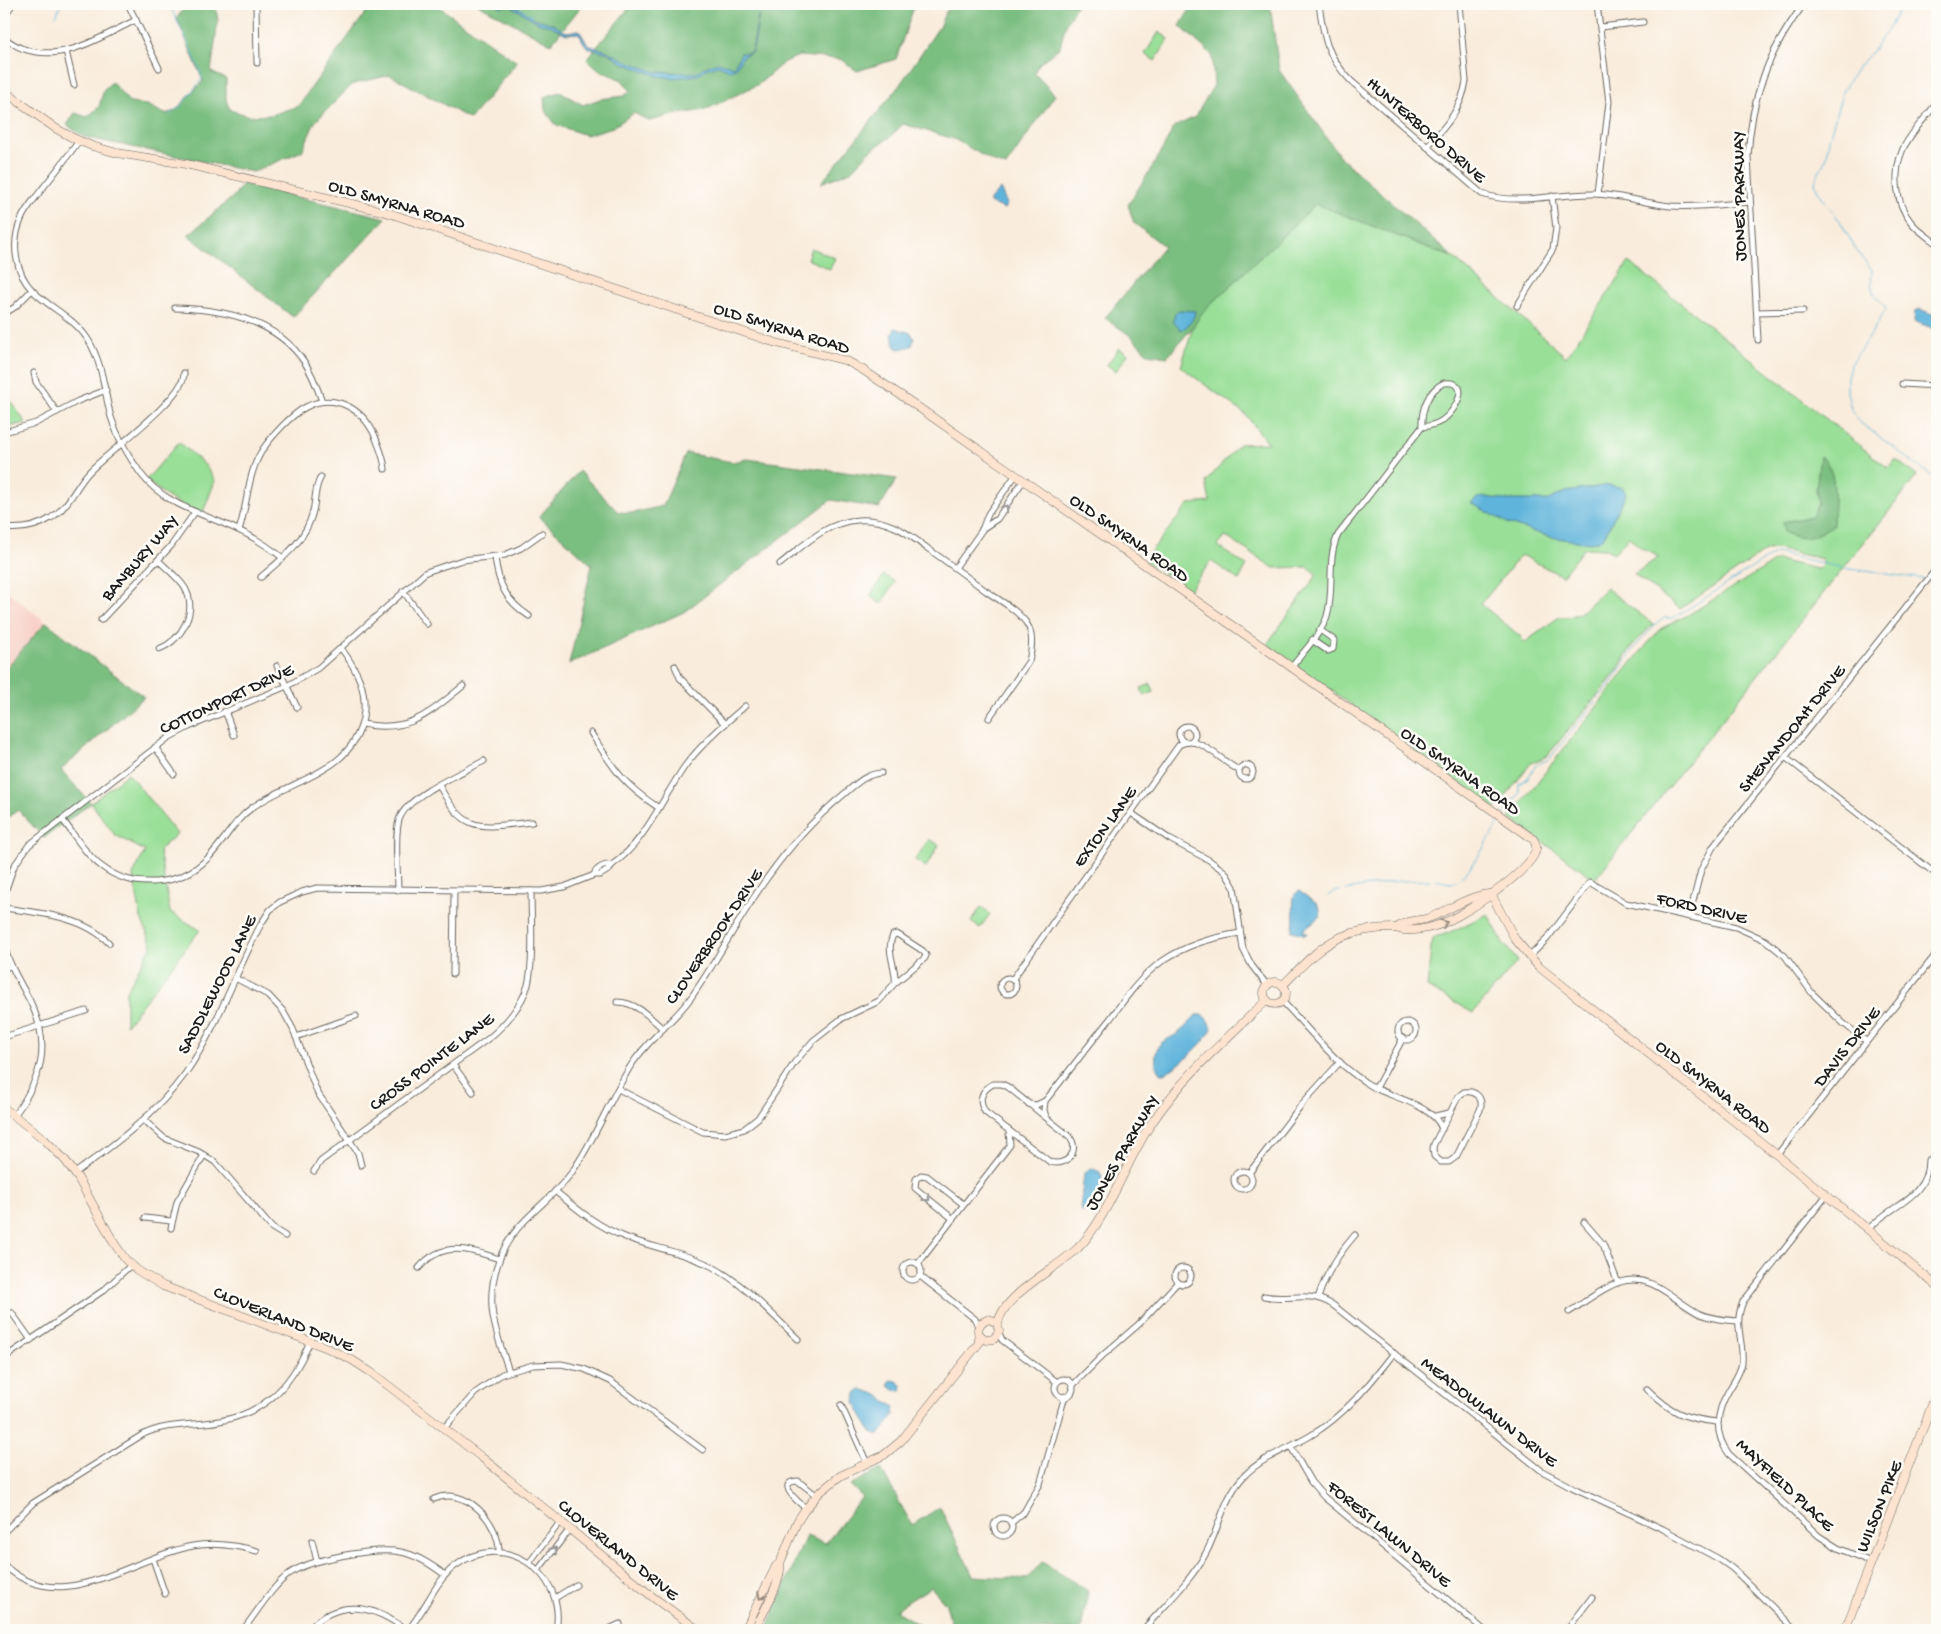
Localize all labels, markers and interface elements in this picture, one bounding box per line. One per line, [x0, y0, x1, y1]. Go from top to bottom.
street label: HUNTERBORO DRIVE [1361, 73, 1490, 189]
street label: JONES PARKWAY [1729, 131, 1752, 261]
street label: OLD SMYRNA ROAD [326, 176, 467, 235]
street label: OLD SMYRNA ROAD [711, 299, 852, 360]
street label: OLD SMYRNA ROAD [1065, 490, 1193, 588]
one-way arrow [999, 504, 1008, 513]
street label: BANBURY WAY [97, 511, 184, 607]
street label: COTTONPORT DRIVE [157, 660, 298, 740]
street label: SHENANDOAH DRIVE [1735, 661, 1851, 798]
street label: OLD SMYRNA ROAD [1396, 723, 1524, 821]
street label: EXTON LANE [1070, 782, 1143, 872]
street label: CLOVERBROOK DRIVE [662, 865, 769, 1009]
street label: FORD DRIVE [1653, 889, 1749, 930]
street label: SADDLEWOOD LANE [174, 911, 263, 1058]
one-way arrow [1439, 919, 1448, 929]
street label: DAVIS DRIVE [1810, 1003, 1886, 1093]
street label: CROSS POINTE LANE [366, 1009, 500, 1117]
street label: OLD SMYRNA ROAD [1650, 1036, 1775, 1140]
street label: JONES PARKWAY [1082, 1092, 1165, 1215]
one-way arrow [921, 1192, 931, 1201]
street label: CLOVERLAND DRIVE [210, 1283, 357, 1358]
street label: MEADOWLAWN DRIVE [1416, 1353, 1562, 1473]
street label: MAYFIELD PLACE [1731, 1435, 1838, 1537]
street label: WILSON PIKE [1852, 1457, 1908, 1556]
street label: FOREST LAWN DRIVE [1321, 1476, 1455, 1593]
street label: CLOVERLAND DRIVE [553, 1496, 683, 1607]
one-way arrow [548, 1546, 557, 1556]
one-way arrow [757, 1590, 767, 1599]

